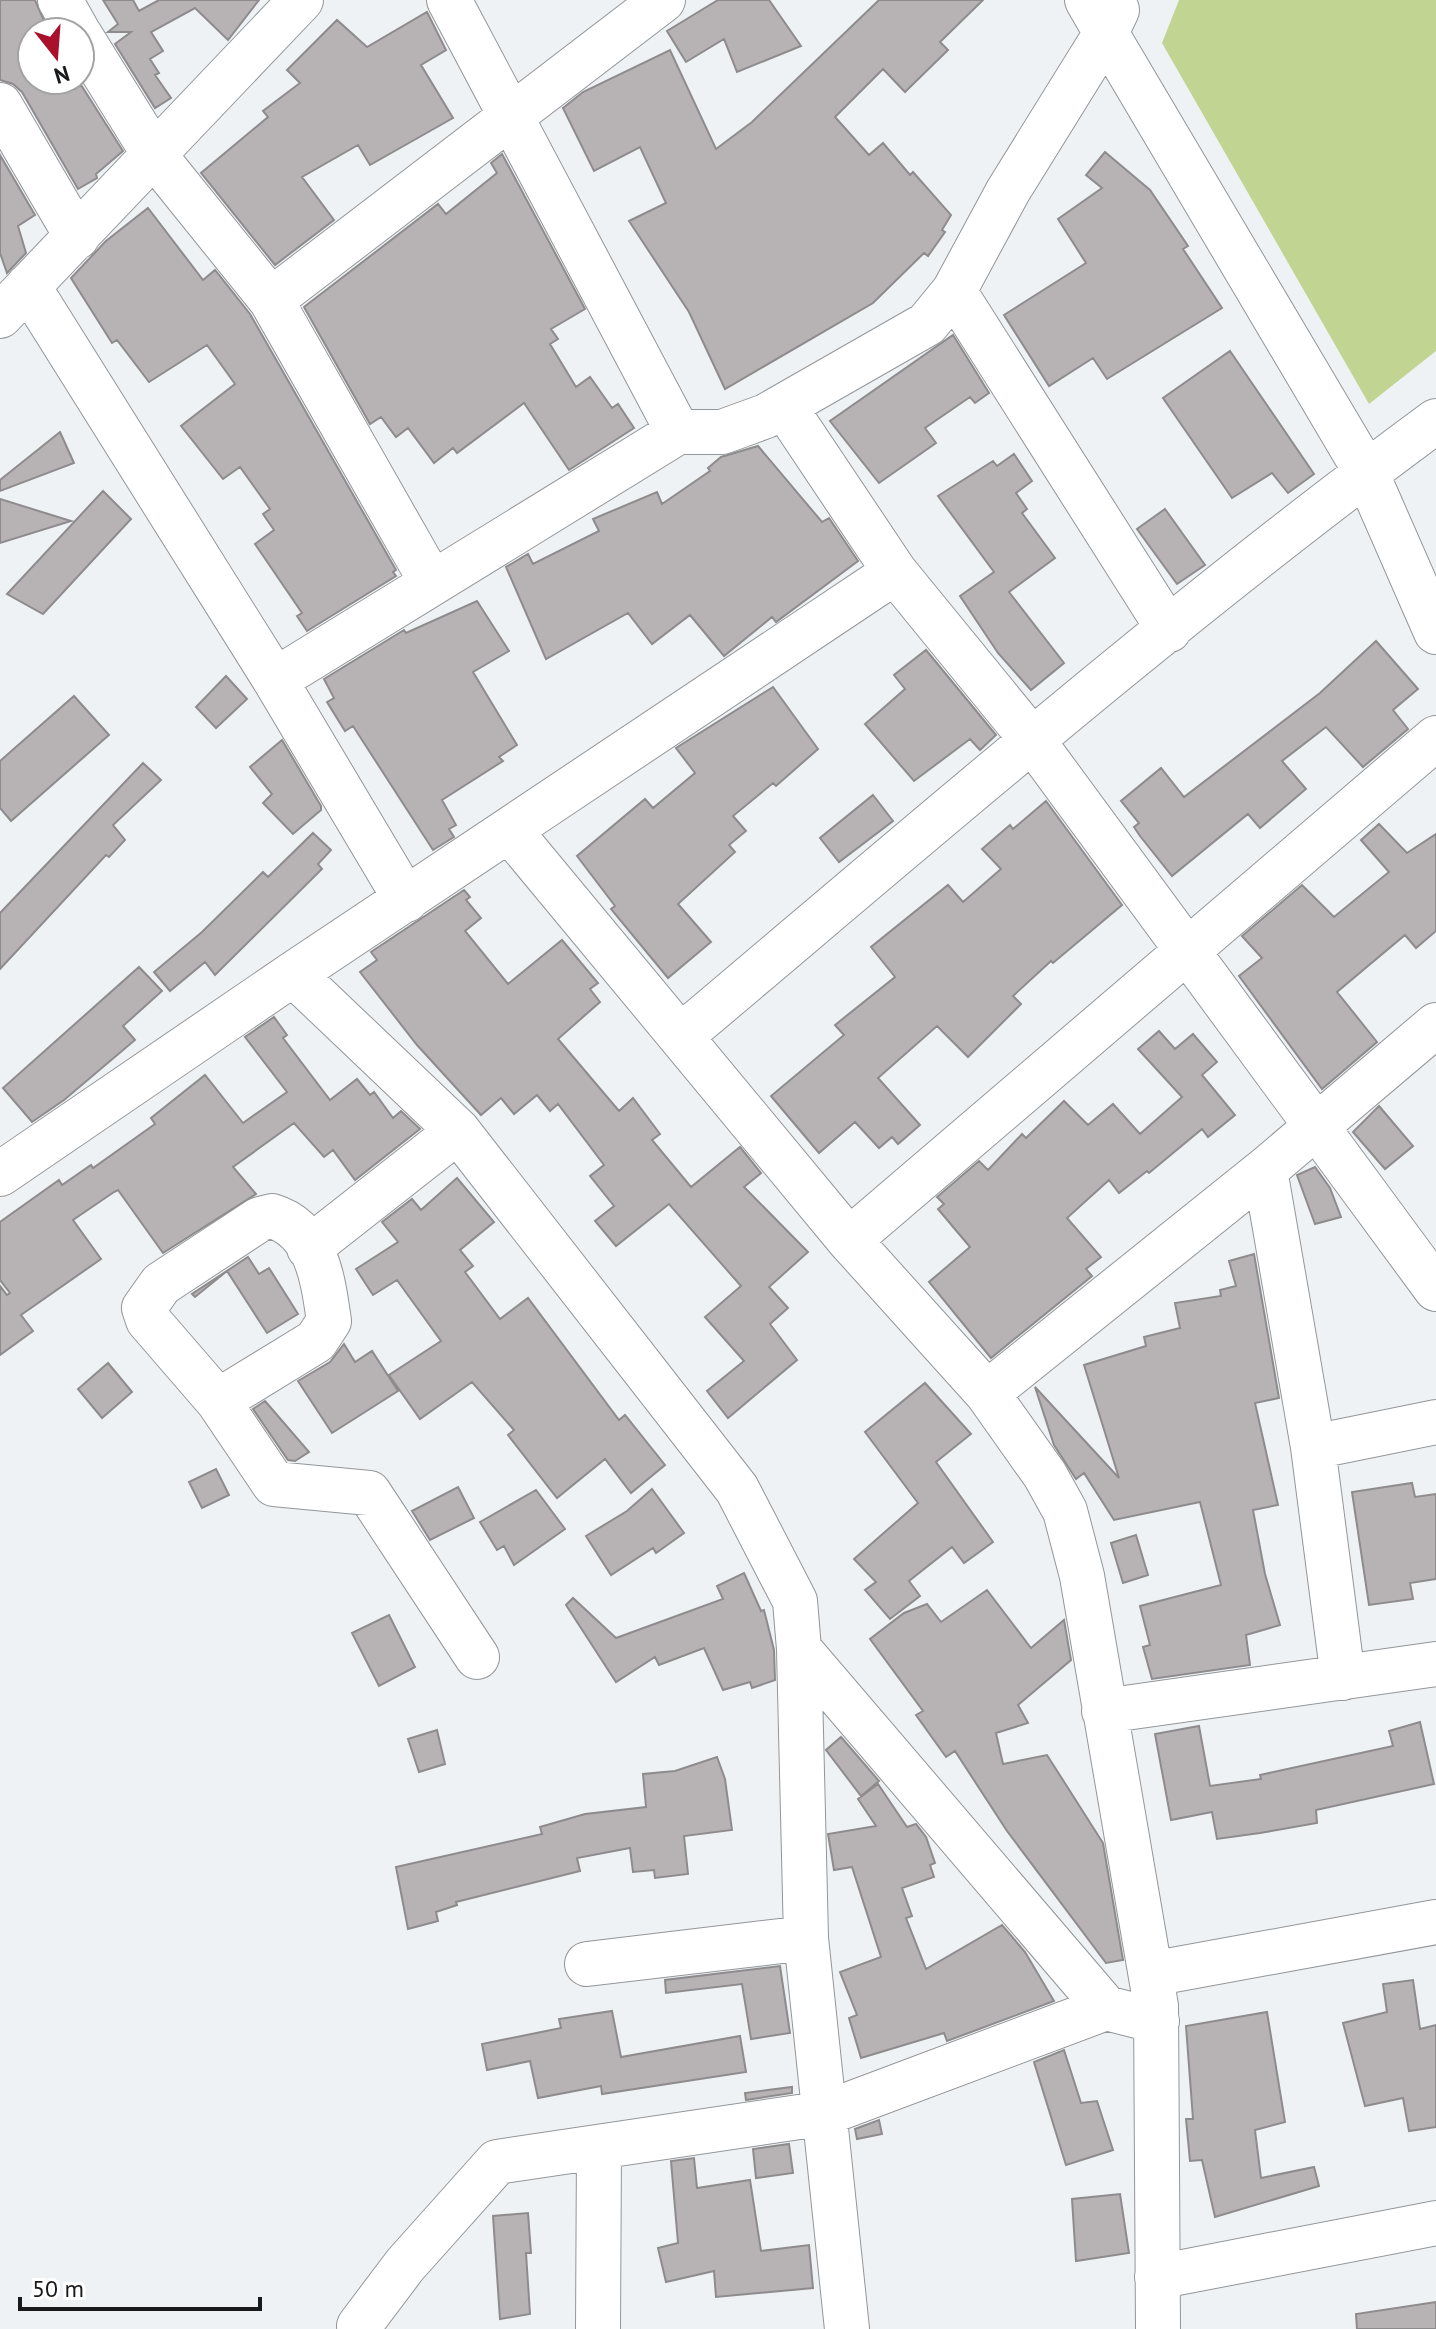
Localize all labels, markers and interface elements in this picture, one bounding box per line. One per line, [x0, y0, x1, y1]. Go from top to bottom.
north arrow [16, 16, 96, 96]
text: N [51, 60, 73, 91]
scale bar [20, 2261, 260, 2311]
text: 50 m [32, 2273, 84, 2304]

